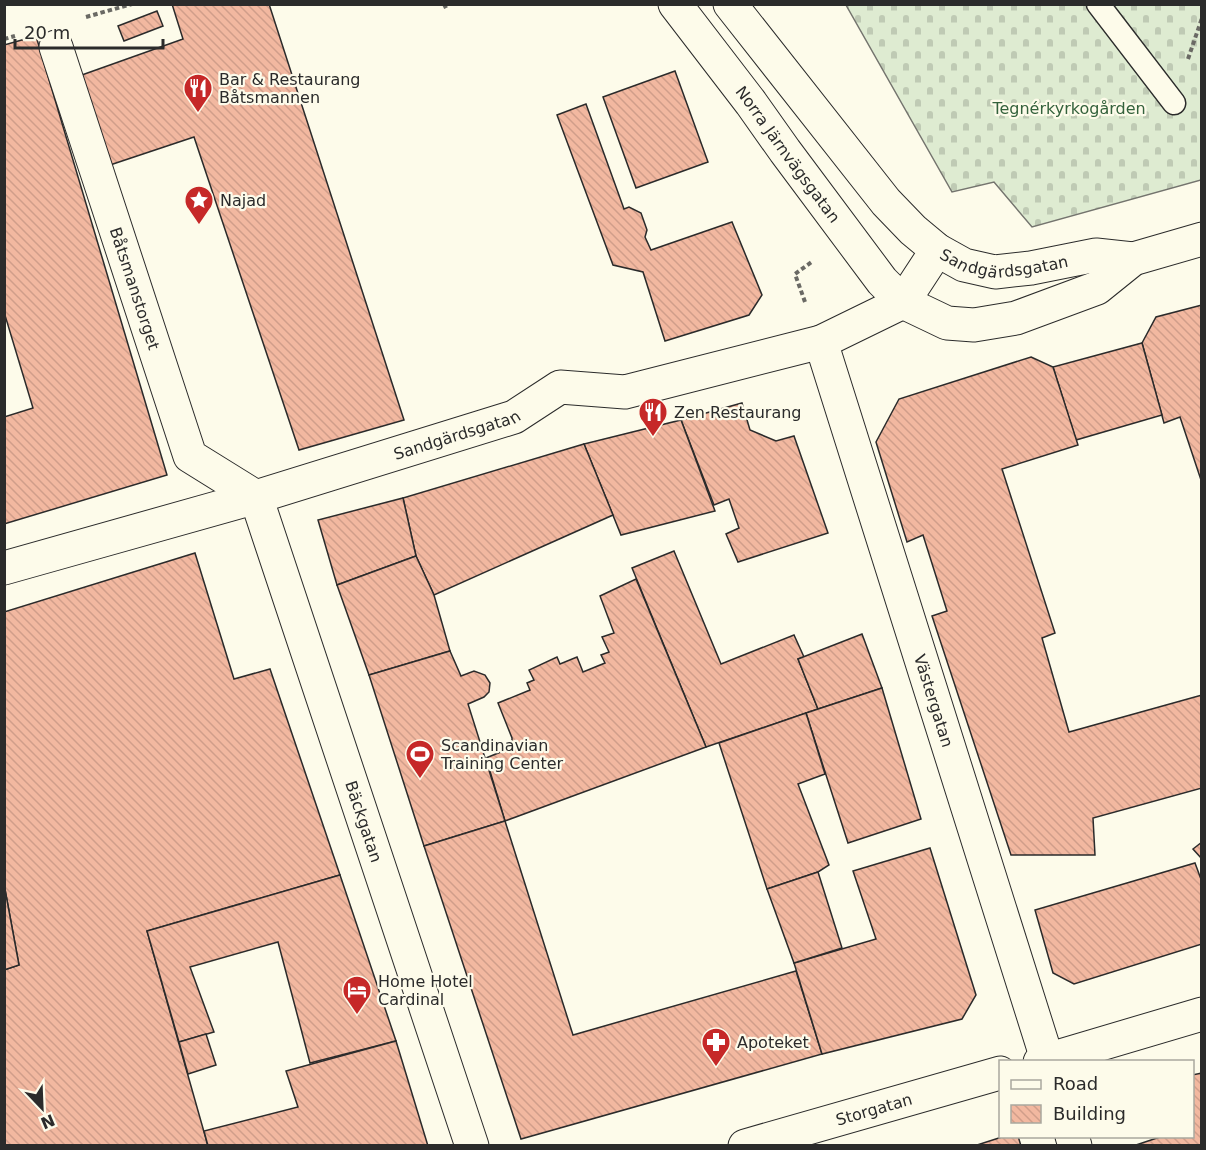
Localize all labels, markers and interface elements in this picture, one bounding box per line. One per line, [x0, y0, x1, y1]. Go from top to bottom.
scale bar [15, 12, 164, 50]
text: 20 m [24, 22, 70, 43]
place label: Bar & Restaurang Båtsmannen [219, 70, 360, 107]
restaurant icon: Bar & Restaurang Båtsmannen [182, 72, 214, 114]
street label: Norra Järnvägsgatan [732, 82, 844, 226]
park label: Tegnérkyrkogården [991, 99, 1146, 118]
place icon: Najad [183, 184, 215, 226]
place label: Najad [220, 191, 266, 210]
street label: Båtsmanstorget [106, 225, 164, 352]
street label: Sandgärdsgatan [937, 244, 1070, 282]
restaurant icon: Zen Restaurang [637, 396, 669, 438]
place label: Zen Restaurang [674, 403, 802, 422]
street label: Sandgärdsgatan [391, 406, 524, 463]
street label: Västergatan [910, 652, 958, 749]
place label: Scandinavian Training Center [440, 736, 563, 773]
sports icon: Scandinavian Training Center [404, 738, 436, 780]
street label: Bäckgatan [342, 778, 386, 865]
place label: Home Hotel Cardinal [378, 972, 473, 1009]
hotel icon: Home Hotel Cardinal [341, 974, 373, 1016]
pharmacy icon: Apoteket [700, 1026, 732, 1068]
place label: Apoteket [737, 1033, 809, 1052]
legend [999, 1060, 1194, 1138]
text: Road [1053, 1073, 1098, 1094]
north arrow [12, 1078, 72, 1138]
street label: Storgatan [833, 1089, 914, 1129]
text: Building [1053, 1103, 1126, 1124]
text: N [38, 1110, 58, 1133]

